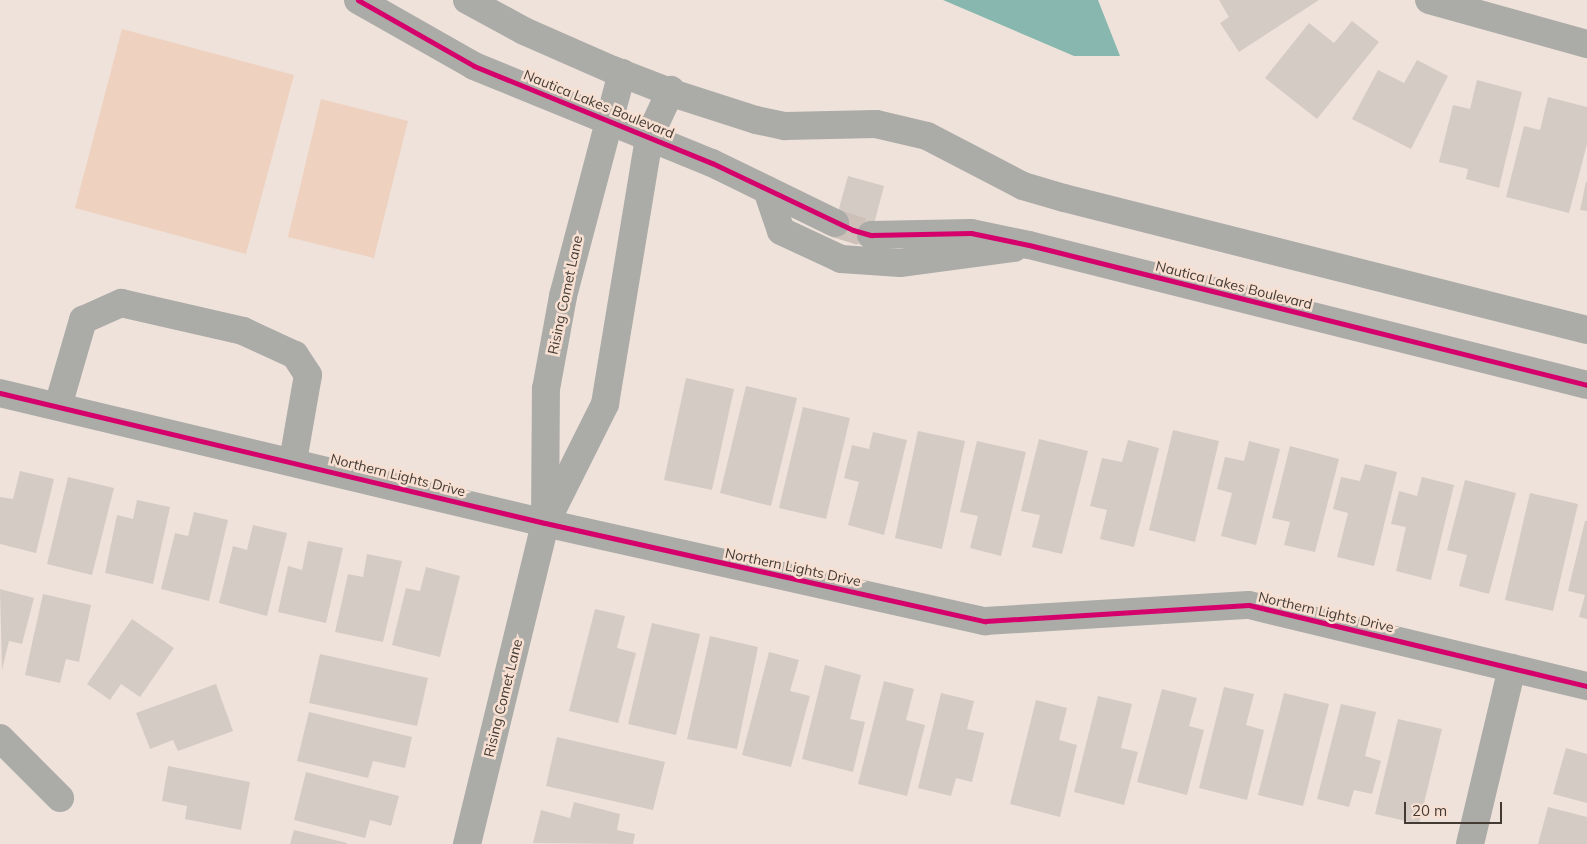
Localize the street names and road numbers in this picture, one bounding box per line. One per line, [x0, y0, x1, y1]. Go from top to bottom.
street label: Nautica Lakes Boulevard [521, 66, 677, 142]
street label: Rising Comet Lane [544, 234, 586, 356]
street label: Nautica Lakes Boulevard [1154, 257, 1314, 313]
street label: Northern Lights Drive [329, 450, 467, 500]
street label: Northern Lights Drive [724, 544, 862, 590]
street label: Northern Lights Drive [1257, 588, 1395, 636]
street label: Rising Comet Lane [480, 637, 526, 759]

